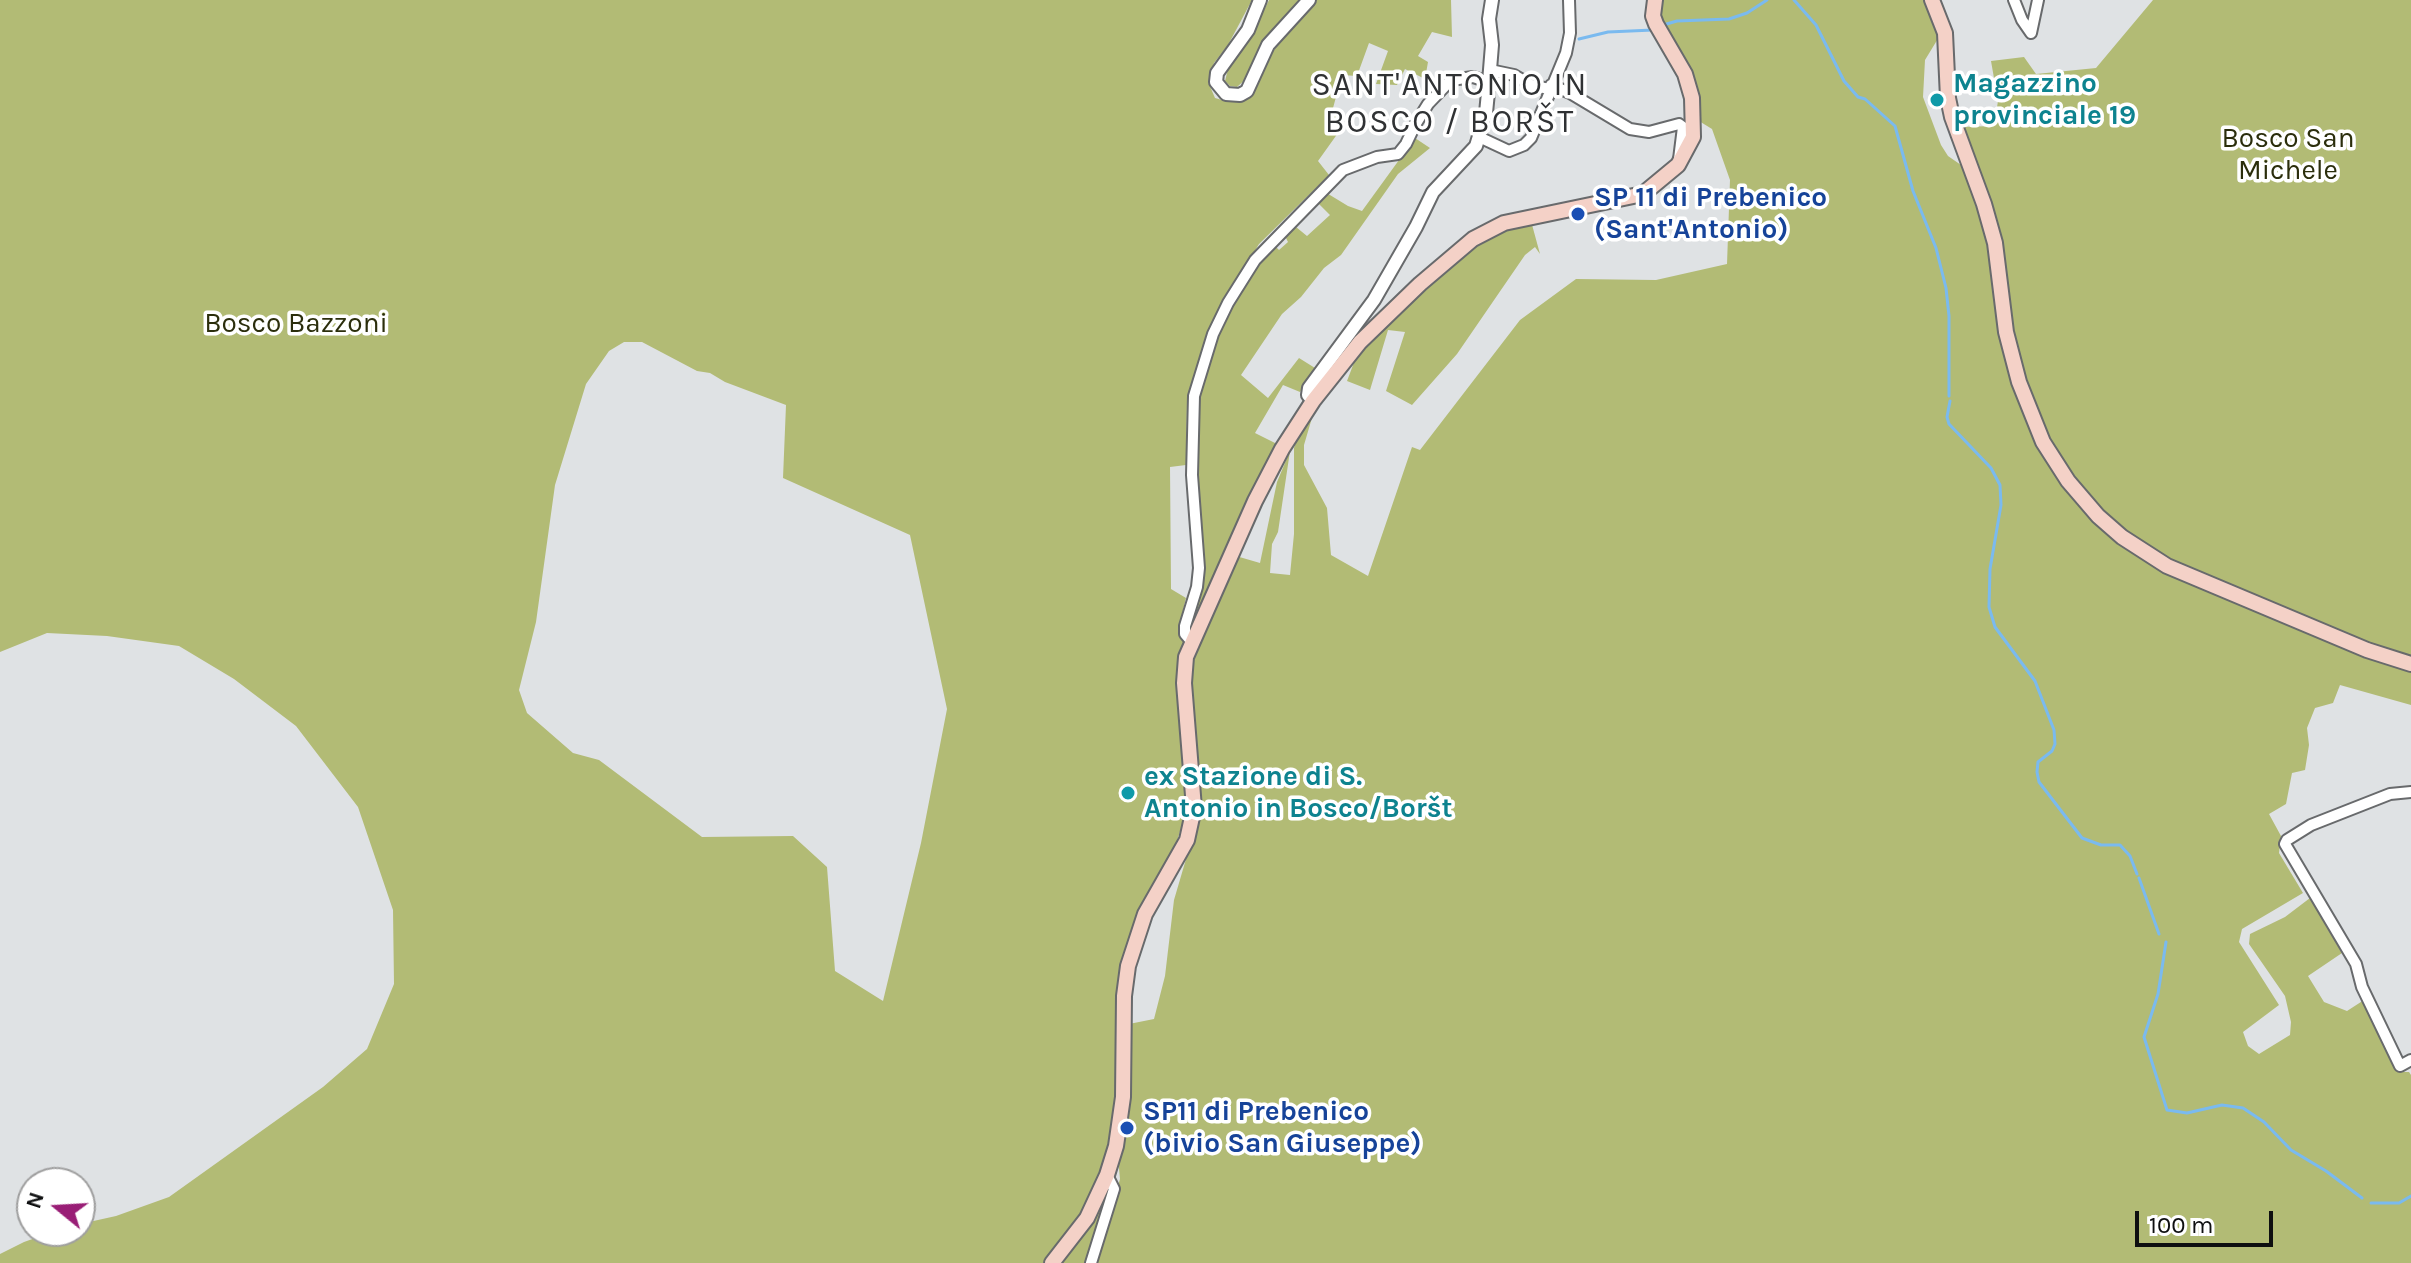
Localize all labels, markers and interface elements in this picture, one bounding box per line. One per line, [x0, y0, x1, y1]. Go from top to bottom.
district label: SANT'ANTONIO IN BOSCO / BORŠT [1312, 67, 1588, 142]
place label: Magazzino provinciale 19 [1953, 67, 2136, 133]
marker: Magazzino provinciale 19 [1928, 91, 1946, 109]
park label: Bosco San Michele [2221, 122, 2355, 188]
place label: SP 11 di Prebenico (Sant'Antonio) [1594, 181, 1827, 247]
marker: SP 11 di Prebenico (Sant'Antonio) [1569, 205, 1587, 223]
park label: Bosco Bazzoni [204, 307, 388, 341]
place label: ex Stazione di S. Antonio in Bosco/Boršt [1144, 760, 1453, 826]
marker: ex Stazione di S. Antonio in Bosco/Boršt [1119, 784, 1137, 802]
place label: SP11 di Prebenico (bivio San Giuseppe) [1143, 1095, 1421, 1161]
marker: SP11 di Prebenico (bivio San Giuseppe) [1118, 1119, 1136, 1137]
north arrow [16, 1167, 96, 1247]
text: N [20, 1189, 50, 1212]
scale bar [2139, 1195, 2277, 1245]
text: 100 m [2149, 1211, 2214, 1239]

